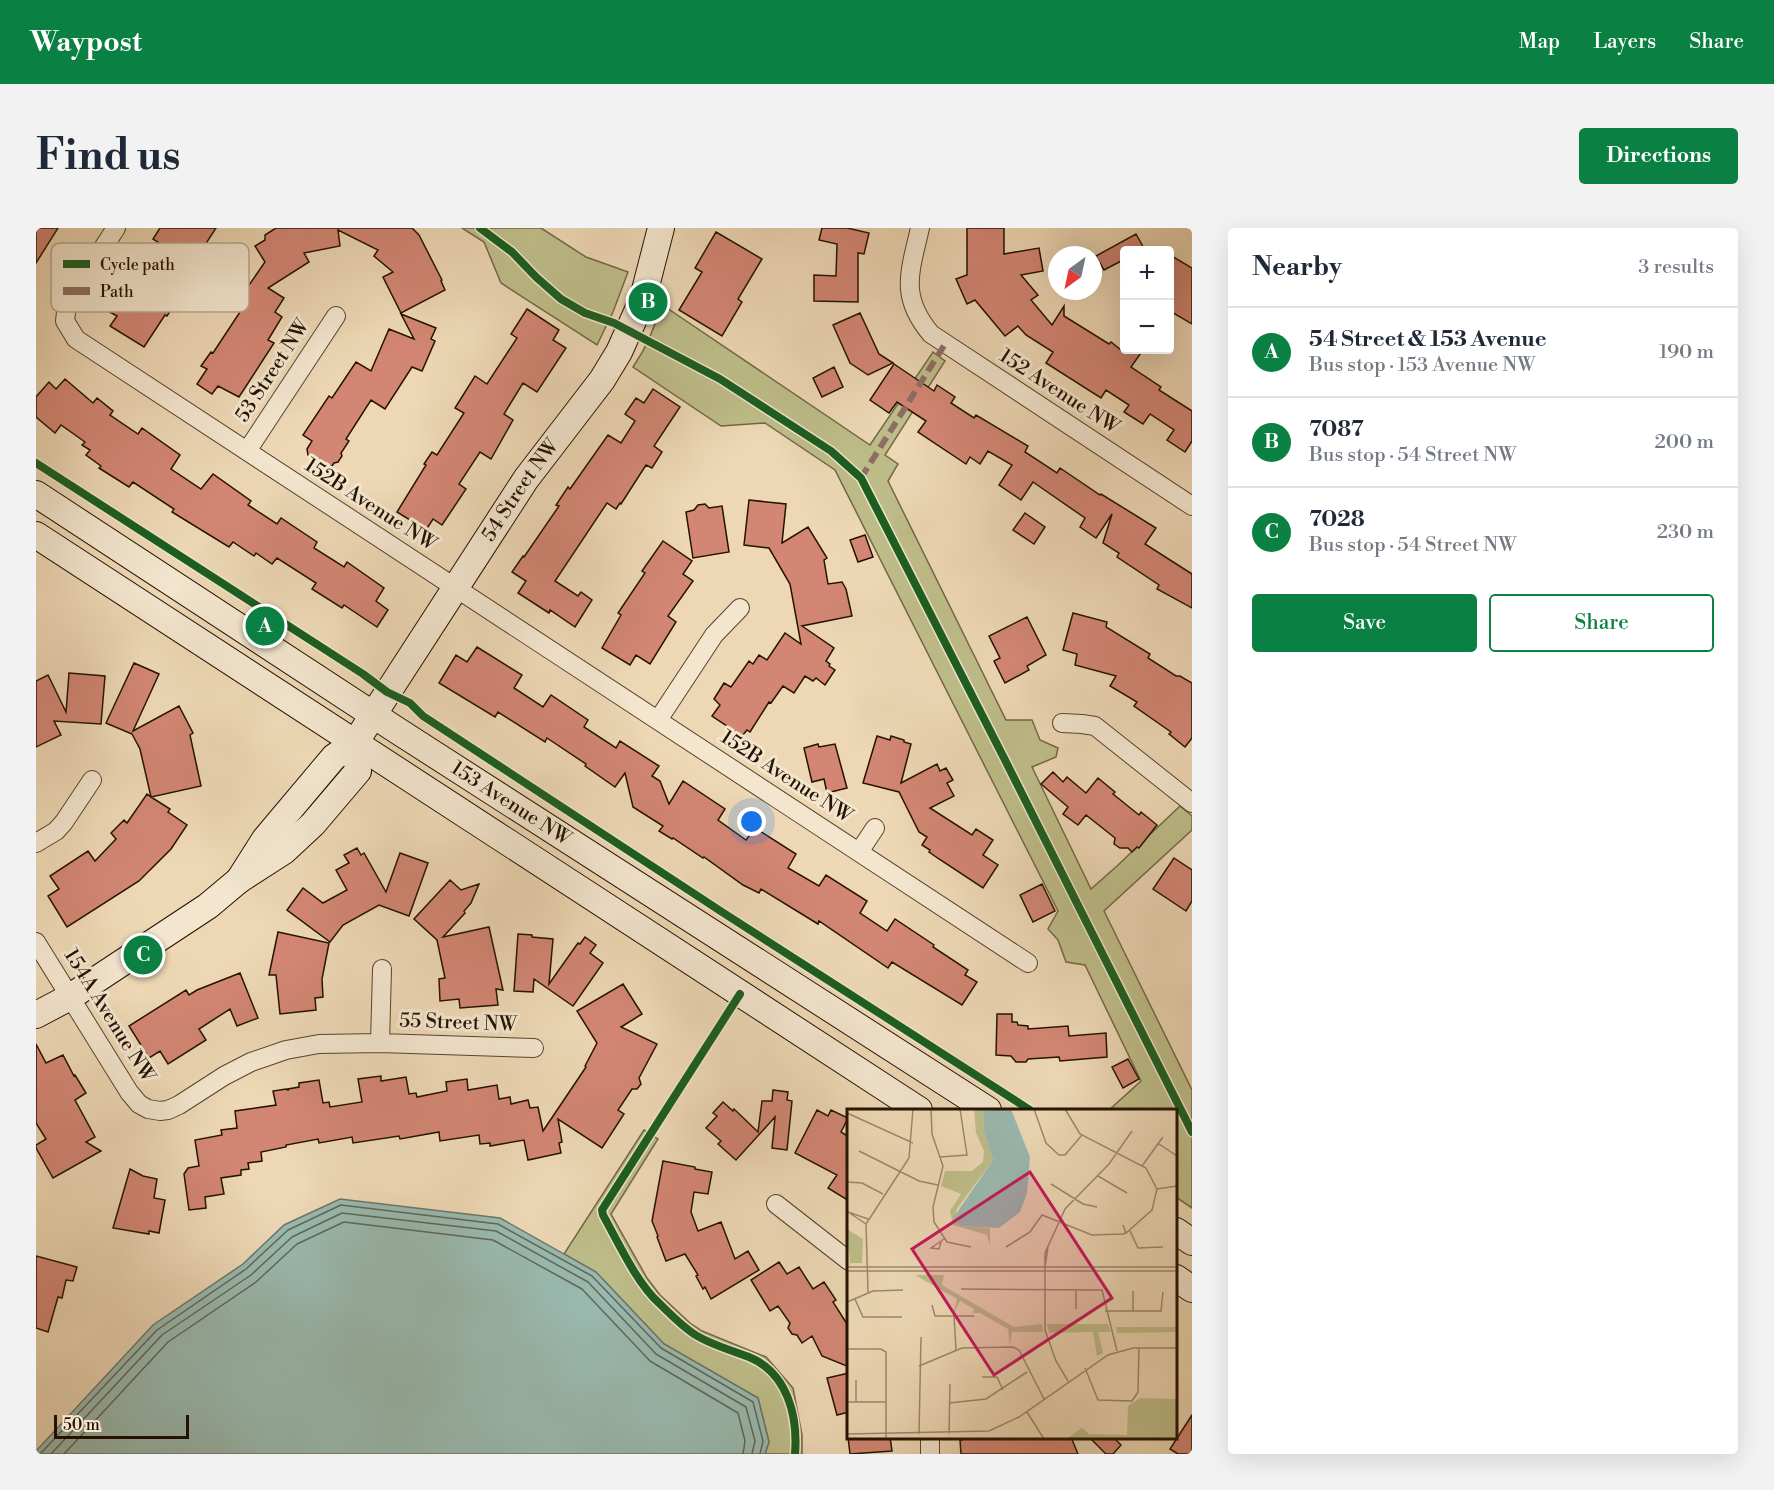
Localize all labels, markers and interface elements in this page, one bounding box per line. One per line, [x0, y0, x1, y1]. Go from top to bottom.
text: Waypost [30, 25, 142, 60]
text: Map [1519, 29, 1560, 55]
text: Layers [1593, 29, 1656, 55]
text: Share [1689, 29, 1744, 55]
button: Directions [1579, 128, 1738, 184]
text: Find us [36, 130, 180, 183]
legend [51, 243, 249, 312]
north arrow [1048, 246, 1102, 300]
map controls [1120, 246, 1174, 354]
button: + [1120, 246, 1174, 300]
text: Nearby [1252, 251, 1342, 283]
text: Cycle path [100, 255, 175, 275]
text: 3 results [1638, 255, 1714, 280]
pin: B [628, 280, 668, 325]
text: Path [100, 282, 134, 302]
button: − [1120, 300, 1174, 354]
street label: 53 Street NW [230, 314, 316, 427]
text: 54 Street & 153 Avenue [1309, 326, 1547, 353]
text: A [1264, 340, 1279, 365]
text: 190 m [1659, 340, 1714, 365]
street label: 152 Avenue NW [994, 344, 1124, 441]
text: Bus stop · 153 Avenue NW [1309, 353, 1535, 378]
text: 7087 [1309, 416, 1364, 443]
text: B [1264, 430, 1279, 455]
text: 200 m [1654, 430, 1714, 455]
street label: 54 Street NW [476, 433, 565, 546]
text: Bus stop · 54 Street NW [1309, 443, 1516, 468]
street label: 152B Avenue NW [299, 453, 441, 557]
text: 7028 [1309, 506, 1365, 533]
text: C [1264, 520, 1279, 545]
text: 230 m [1657, 520, 1714, 545]
text: Bus stop · 54 Street NW [1309, 533, 1516, 558]
button: Save [1252, 594, 1477, 652]
button: Share [1489, 594, 1714, 652]
pin: A [246, 604, 284, 648]
street label: 152B Avenue NW [715, 725, 857, 829]
street label: 153 Avenue NW [446, 756, 577, 852]
your location [737, 807, 766, 836]
pin: C [124, 932, 162, 978]
street label: 154A Avenue NW [58, 945, 161, 1088]
street label: 55 Street NW [399, 1008, 518, 1038]
inset map [847, 1109, 1177, 1439]
scale bar [54, 1412, 189, 1440]
text: 50 m [63, 1415, 100, 1435]

